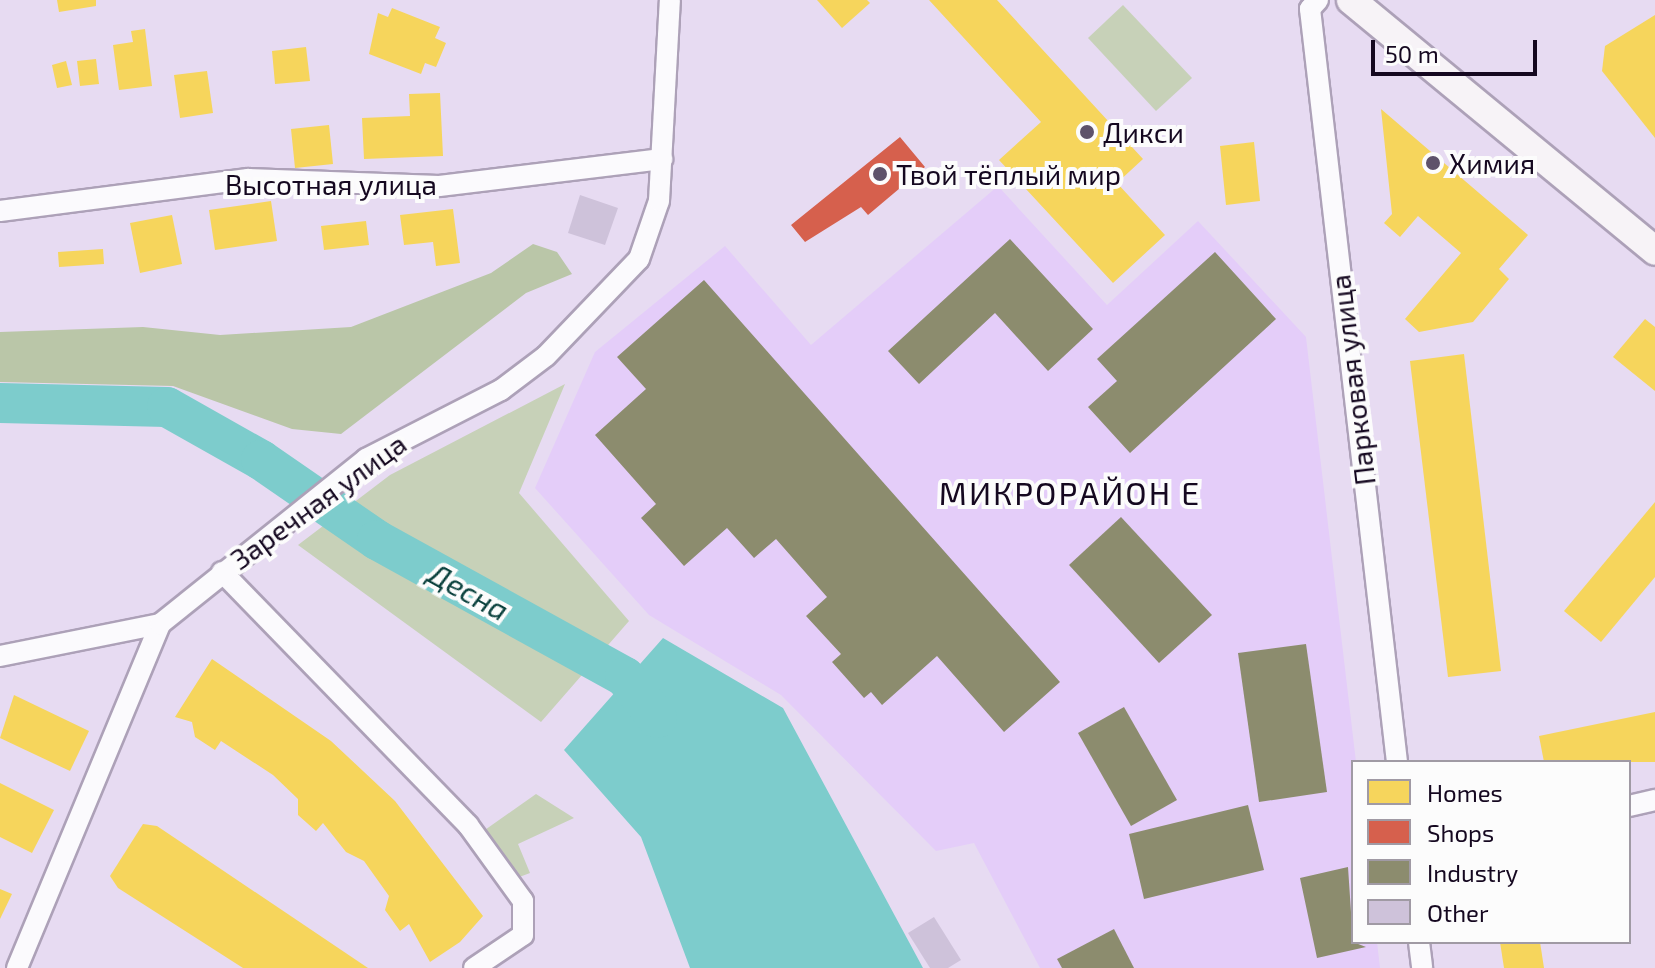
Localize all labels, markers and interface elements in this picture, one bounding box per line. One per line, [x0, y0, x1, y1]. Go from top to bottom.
scale bar [1375, 24, 1541, 74]
text: 50 m [1385, 39, 1439, 68]
place label: Дикси [1103, 115, 1184, 149]
marker: Дикси [1078, 123, 1096, 141]
place label: Химия [1449, 146, 1535, 180]
marker: Химия [1424, 154, 1442, 172]
place label: Твой тёплый мир [896, 157, 1121, 191]
marker: Твой тёплый мир [871, 165, 889, 183]
street label: Высотная улица [225, 167, 437, 201]
street label: Парковая улица [1322, 273, 1382, 487]
street label: Заречная улица [224, 426, 412, 576]
district label: МИКРОРАЙОН Е [939, 473, 1201, 511]
water label: Десна [423, 554, 515, 628]
legend [1351, 760, 1631, 944]
text: Homes [1427, 778, 1503, 807]
text: Shops [1427, 818, 1494, 847]
text: Industry [1427, 858, 1518, 887]
text: Other [1427, 898, 1489, 927]

